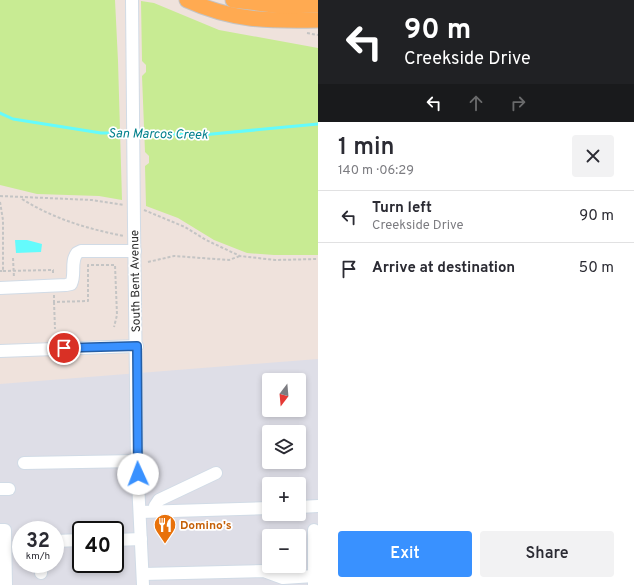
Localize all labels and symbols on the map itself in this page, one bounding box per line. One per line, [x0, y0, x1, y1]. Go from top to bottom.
water label: San Marcos Creek [108, 126, 208, 144]
street label: South Bent Avenue [127, 230, 145, 332]
pin [47, 331, 81, 365]
north arrow [262, 373, 306, 417]
position arrow [117, 453, 159, 495]
restaurant icon: Domino's [152, 512, 178, 545]
place label: Domino's [180, 518, 232, 534]
speed limit sign: 40 [72, 521, 124, 573]

